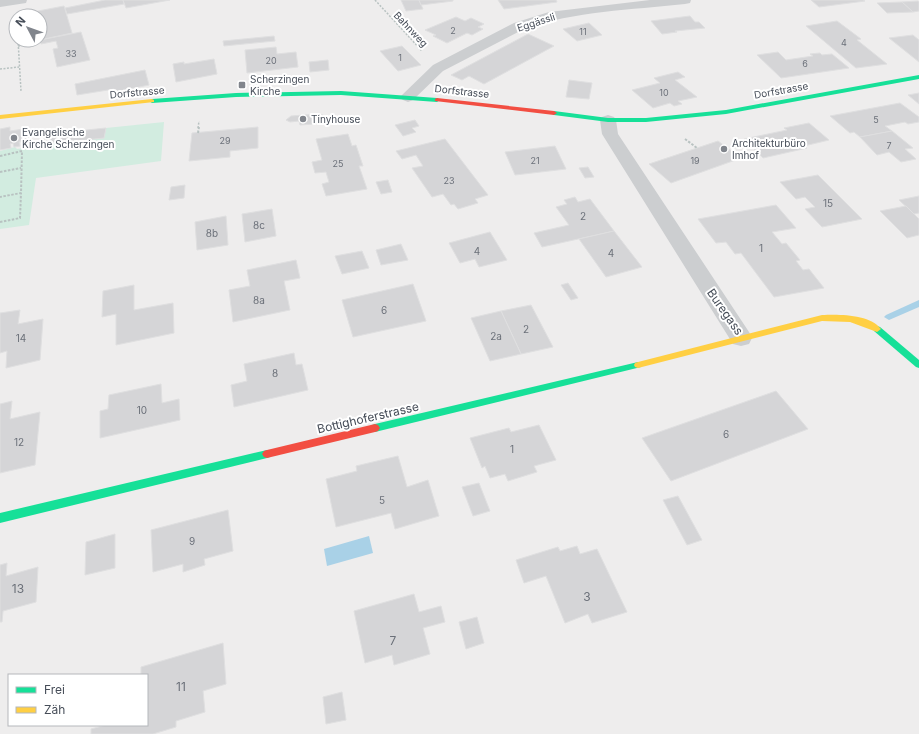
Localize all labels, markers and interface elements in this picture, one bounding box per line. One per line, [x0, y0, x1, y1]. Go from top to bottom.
north arrow [8, 8, 48, 48]
street label: Bahnweg [392, 9, 430, 49]
street label: Eggässli [515, 10, 557, 34]
text: N [12, 14, 28, 29]
house number: 2 [450, 25, 456, 36]
house number: 11 [579, 26, 587, 37]
house number: 4 [841, 37, 847, 48]
house number: 33 [65, 48, 77, 59]
house number: 1 [398, 52, 402, 63]
house number: 20 [265, 55, 277, 66]
house number: 6 [802, 58, 808, 69]
place label: Scherzingen Kirche [250, 73, 309, 97]
street label: Dorfstrasse [753, 79, 809, 101]
marker: Scherzingen Kirche [237, 80, 247, 90]
street label: Dorfstrasse [434, 82, 490, 100]
street label: Dorfstrasse [109, 84, 165, 100]
house number: 10 [659, 87, 669, 98]
place label: Tinyhouse [311, 113, 360, 125]
marker: Tinyhouse [298, 114, 308, 124]
house number: 5 [873, 114, 879, 125]
place label: Evangelische Kirche Scherzingen [22, 126, 115, 150]
marker: Evangelische Kirche Scherzingen [9, 133, 19, 143]
house number: 29 [219, 135, 231, 146]
place label: Architekturbüro Imhof [732, 137, 806, 161]
house number: 7 [886, 140, 892, 151]
marker: Architekturbüro Imhof [719, 144, 729, 154]
house number: 21 [530, 155, 540, 166]
house number: 19 [690, 155, 700, 166]
house number: 25 [333, 158, 343, 169]
house number: 23 [443, 175, 455, 186]
house number: 15 [823, 197, 833, 209]
house number: 2 [580, 210, 586, 222]
house number: 8c [253, 219, 265, 231]
house number: 8b [206, 227, 218, 239]
house number: 1 [759, 242, 763, 254]
house number: 4 [474, 245, 480, 257]
house number: 4 [608, 247, 614, 259]
street label: Buregass [704, 286, 747, 338]
house number: 8a [253, 294, 265, 306]
house number: 6 [381, 304, 387, 316]
house number: 2 [523, 323, 529, 335]
house number: 2a [490, 330, 502, 342]
house number: 14 [16, 332, 26, 344]
house number: 8 [272, 367, 278, 379]
street label: Bottighoferstrasse [316, 399, 420, 437]
house number: 10 [137, 404, 147, 416]
house number: 6 [723, 428, 729, 440]
house number: 12 [14, 436, 24, 448]
house number: 1 [510, 443, 514, 455]
house number: 5 [379, 494, 385, 506]
house number: 9 [189, 535, 195, 547]
house number: 13 [12, 581, 24, 596]
house number: 3 [583, 589, 591, 604]
house number: 7 [390, 633, 397, 648]
legend [8, 674, 148, 726]
house number: 11 [176, 679, 186, 694]
text: Frei [44, 682, 65, 697]
text: Zäh [44, 702, 65, 717]

